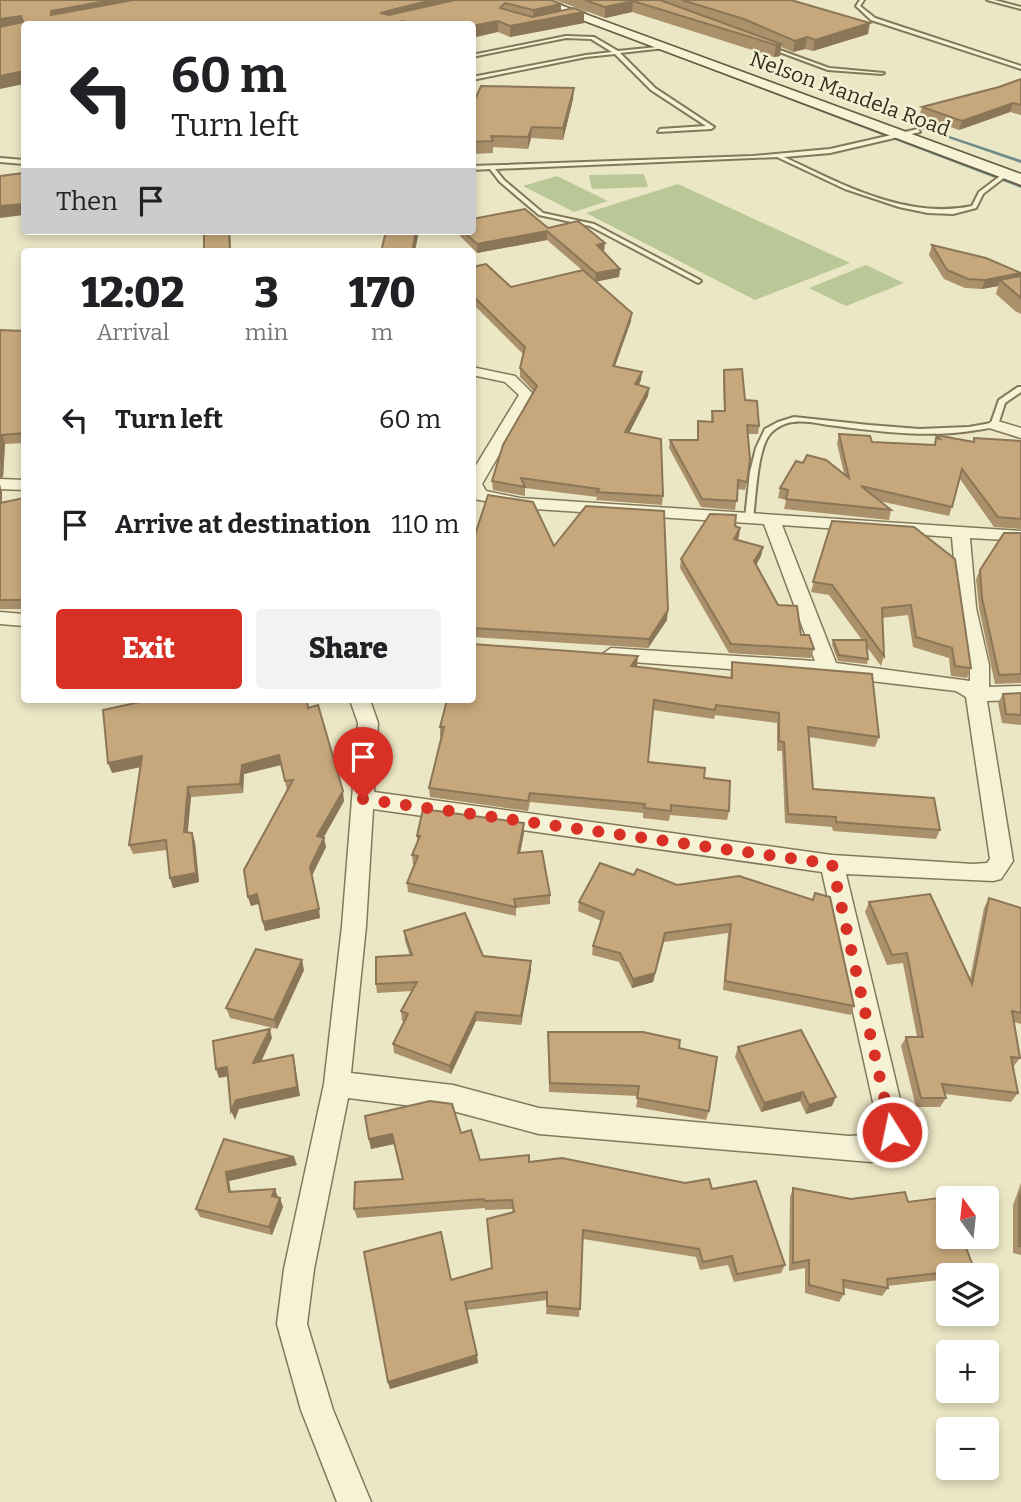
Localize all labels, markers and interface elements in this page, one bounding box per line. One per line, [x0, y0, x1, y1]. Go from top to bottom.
text: 60 m [171, 46, 287, 105]
street label: Nelson Mandela Road [746, 46, 954, 142]
icon: left [56, 49, 147, 140]
text: Turn left [171, 106, 299, 144]
icon: arrive [132, 182, 170, 220]
text: Then [56, 186, 118, 217]
text: 12:02 [81, 268, 185, 318]
text: 3 [254, 268, 279, 318]
text: 170 [348, 268, 416, 318]
text: Arrival [96, 318, 169, 346]
text: min [245, 318, 288, 346]
text: m [371, 318, 393, 346]
icon: left [56, 401, 94, 439]
text: Turn left [115, 404, 223, 435]
text: 60 m [379, 404, 441, 435]
icon: arrive [56, 506, 94, 544]
text: Arrive at destination [115, 509, 370, 540]
text: 110 m [391, 509, 459, 540]
button: Exit [56, 609, 242, 689]
button: Share [256, 609, 441, 689]
pin [333, 727, 393, 799]
icon: arrive [344, 738, 382, 776]
position arrow [855, 1095, 929, 1169]
north arrow [936, 1186, 999, 1250]
map controls [936, 1186, 999, 1480]
button: layers [936, 1263, 999, 1326]
button: + [936, 1340, 999, 1403]
button: − [936, 1417, 999, 1480]

